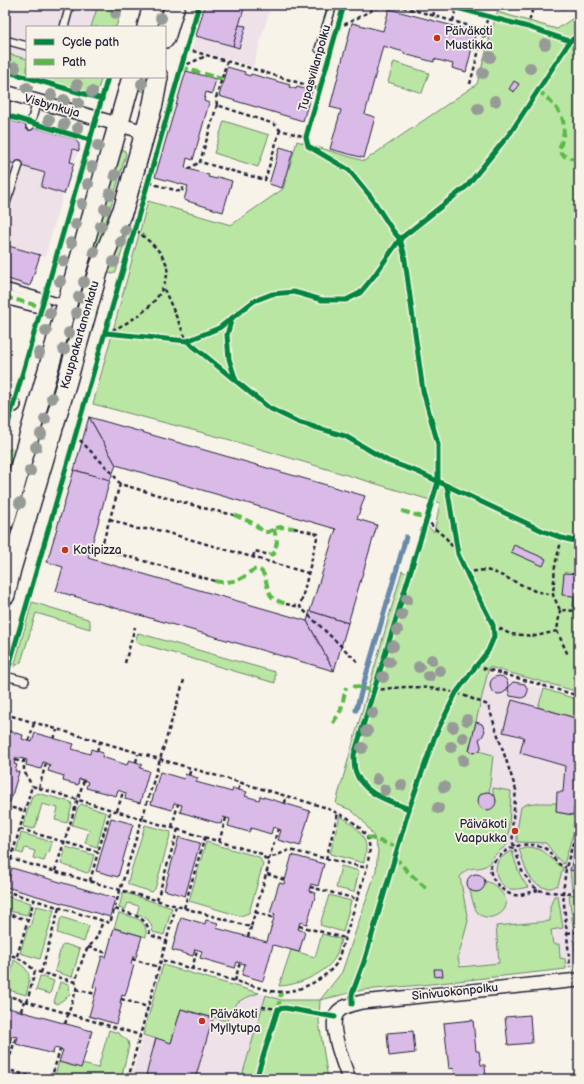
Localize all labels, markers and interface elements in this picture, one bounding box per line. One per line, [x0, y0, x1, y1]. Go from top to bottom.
street label: Tupasvillanpolku [296, 23, 334, 113]
place label: Päiväkoti Mustikka [445, 24, 493, 53]
legend [26, 26, 166, 78]
marker: Päiväkoti Mustikka [432, 33, 442, 43]
text: Cycle path [62, 35, 119, 50]
text: Path [62, 55, 87, 70]
street label: Visbynkuja [22, 91, 82, 121]
street label: Kauppakartanonkatu [57, 279, 103, 391]
place label: Kotipizza [73, 543, 122, 558]
marker: Kotipizza [60, 545, 70, 555]
place label: Päiväkoti Vaapukka [455, 817, 507, 846]
marker: Päiväkoti Vaapukka [510, 826, 520, 836]
street label: Sinivuokonpolku [411, 980, 499, 1004]
place label: Päiväkoti Myllytupa [210, 1007, 261, 1036]
marker: Päiväkoti Myllytupa [197, 1016, 207, 1026]

